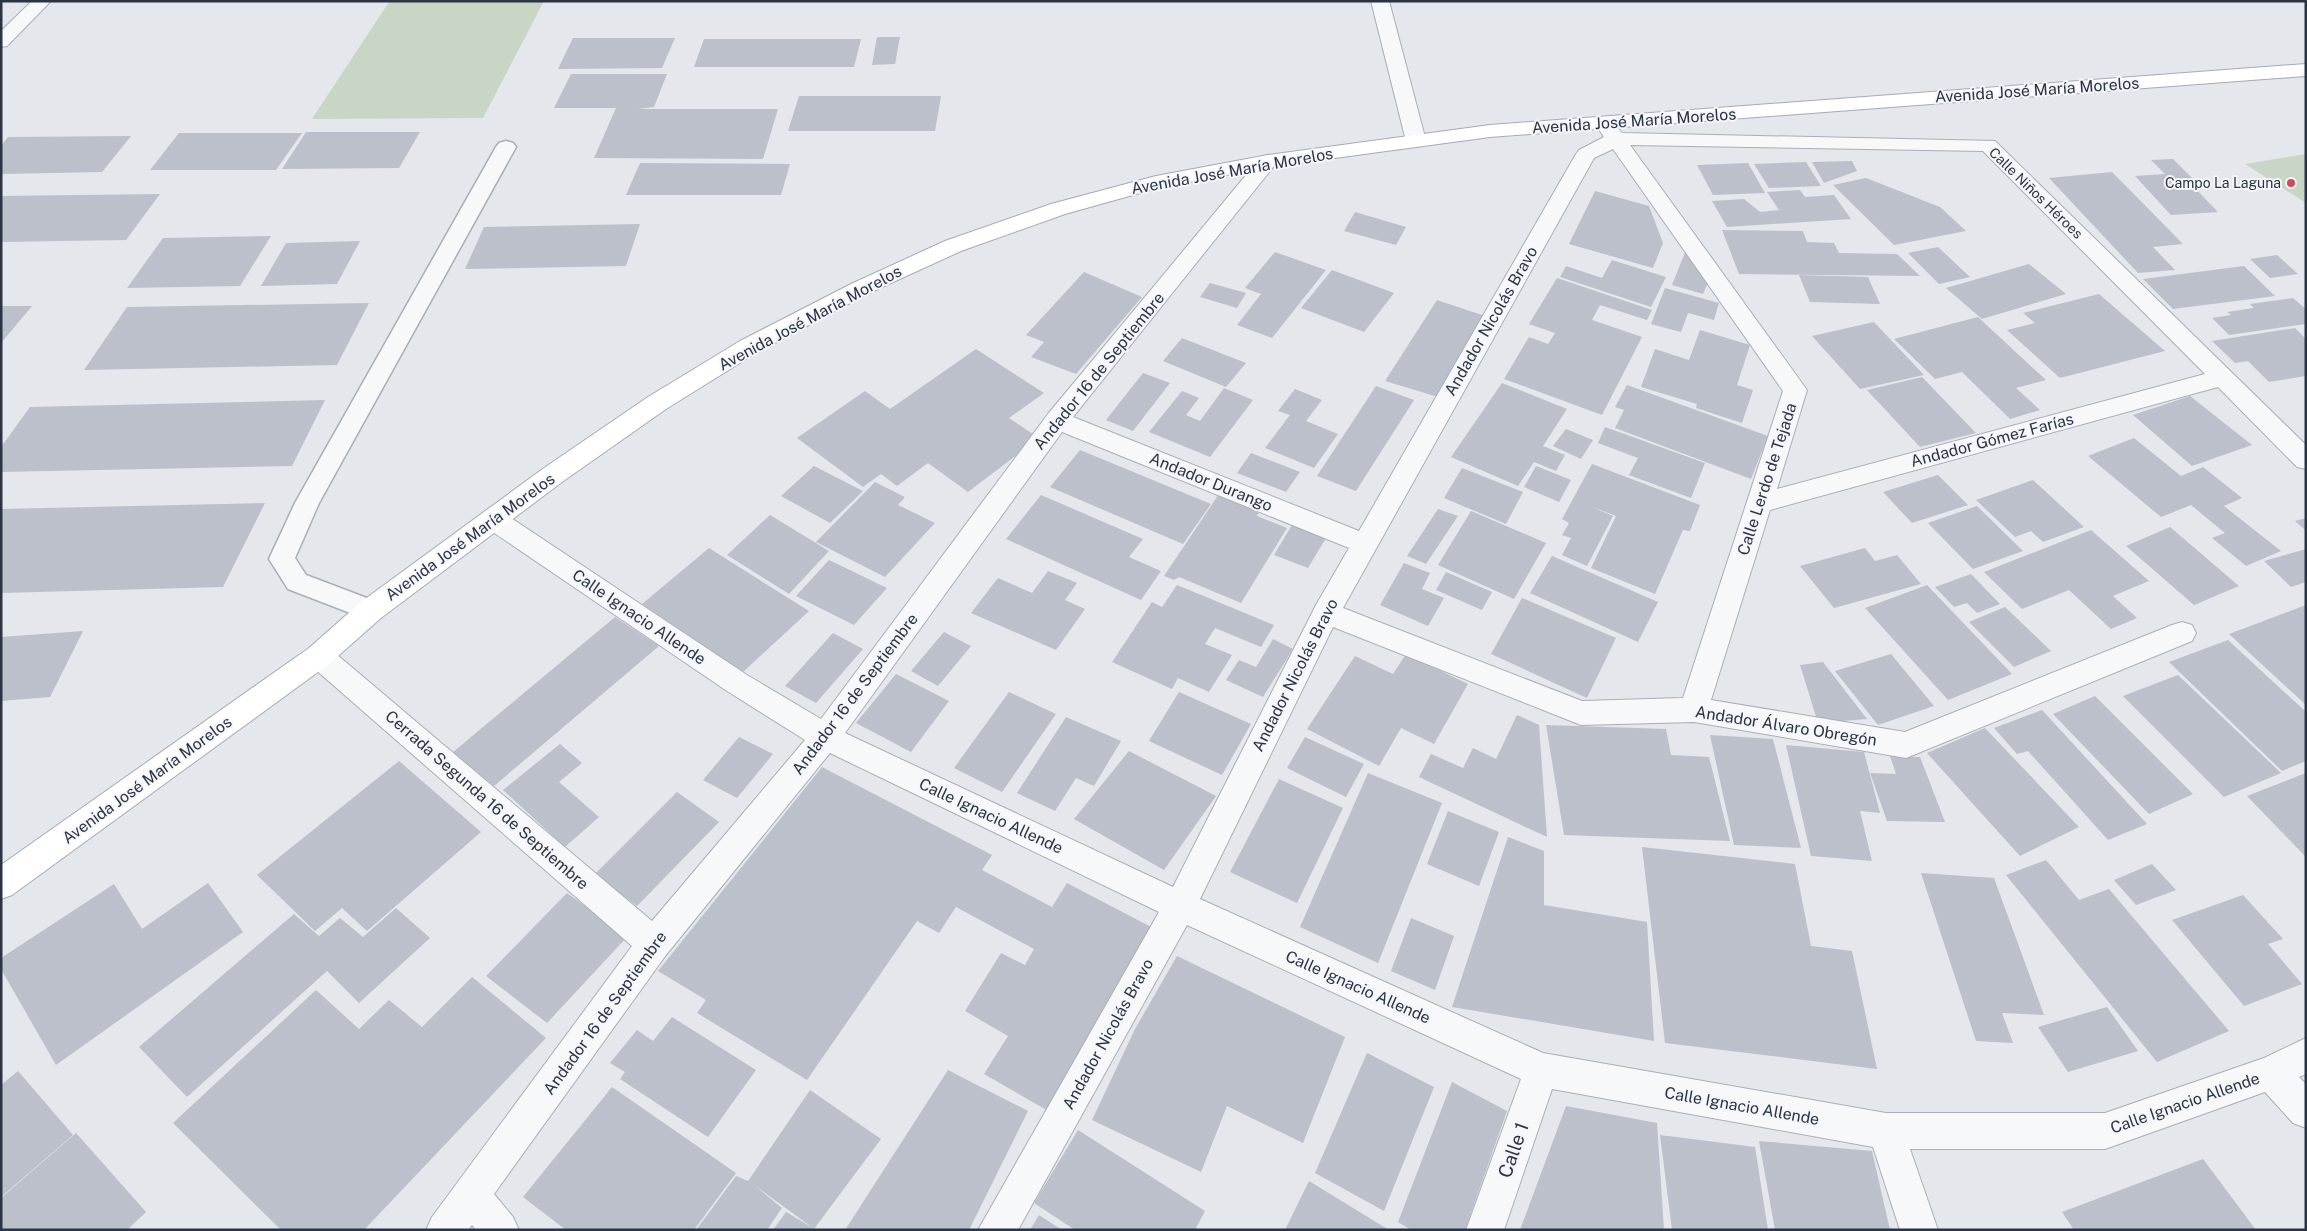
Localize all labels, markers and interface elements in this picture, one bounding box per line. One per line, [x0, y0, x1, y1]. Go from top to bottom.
street label: Avenida José María Morelos [1934, 73, 2140, 107]
street label: Avenida José María Morelos [1531, 104, 1737, 138]
street label: Avenida José María Morelos [1130, 144, 1334, 198]
street label: Calle Niños Héroes [1986, 144, 2086, 242]
place label: Campo La Laguna [2165, 175, 2281, 191]
marker: Campo La Laguna [2285, 177, 2297, 189]
street label: Andador Nicolás Bravo [1440, 243, 1542, 399]
street label: Avenida José María Morelos [715, 262, 905, 374]
street label: Andador 16 de Septiembre [1030, 288, 1168, 454]
street label: Calle Lerdo de Tejada [1733, 400, 1801, 558]
street label: Andador Gómez Farías [1908, 409, 2076, 471]
street label: Andador Durango [1147, 449, 1275, 515]
street label: Avenida José María Morelos [382, 469, 558, 605]
street label: Calle Ignacio Allende [569, 565, 709, 669]
street label: Andador Nicolás Bravo [1248, 595, 1342, 755]
street label: Andador 16 de Septiembre [788, 610, 922, 778]
street label: Andador Álvaro Obregón [1694, 701, 1878, 750]
street label: Cerrada Segunda 16 de Septiembre [381, 707, 593, 893]
street label: Avenida José María Morelos [59, 712, 235, 848]
street label: Calle Ignacio Allende [916, 774, 1066, 858]
street label: Andador 16 de Septiembre [539, 928, 671, 1098]
street label: Calle Ignacio Allende [1283, 946, 1433, 1028]
street label: Andador Nicolás Bravo [1059, 955, 1157, 1113]
street label: Calle Ignacio Allende [2108, 1068, 2262, 1138]
street label: Calle Ignacio Allende [1663, 1083, 1821, 1129]
street label: Calle 1 [1493, 1119, 1533, 1181]

